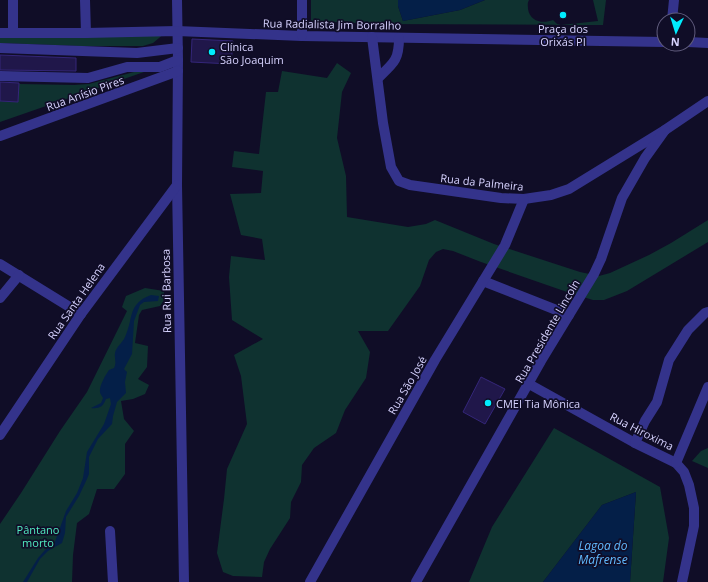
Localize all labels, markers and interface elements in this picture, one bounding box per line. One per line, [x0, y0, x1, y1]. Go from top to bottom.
marker: Praça dos Orixás PI [558, 10, 568, 20]
north arrow [656, 12, 696, 52]
street label: Rua Radialista Jim Borralho [263, 15, 402, 33]
place label: Praça dos Orixás PI [538, 21, 588, 49]
text: N [670, 35, 680, 50]
place label: Clínica São Joaquim [220, 39, 284, 67]
marker: Clínica São Joaquim [207, 47, 217, 57]
street label: Rua Anísio Pires [44, 72, 126, 114]
street label: Rua da Palmeira [440, 170, 524, 194]
street label: Rua Rui Barbosa [158, 249, 174, 333]
street label: Rua Santa Helena [44, 260, 108, 342]
street label: Rua Presidente Lincoln [511, 277, 583, 385]
street label: Rua São José [384, 353, 430, 417]
place label: CMEI Tia Mônica [496, 396, 580, 411]
marker: CMEI Tia Mônica [483, 398, 493, 408]
street label: Rua Hiroxima [608, 409, 676, 453]
park label: Pântano morto [17, 522, 60, 550]
water label: Lagoa do Mafrense [578, 537, 628, 568]

